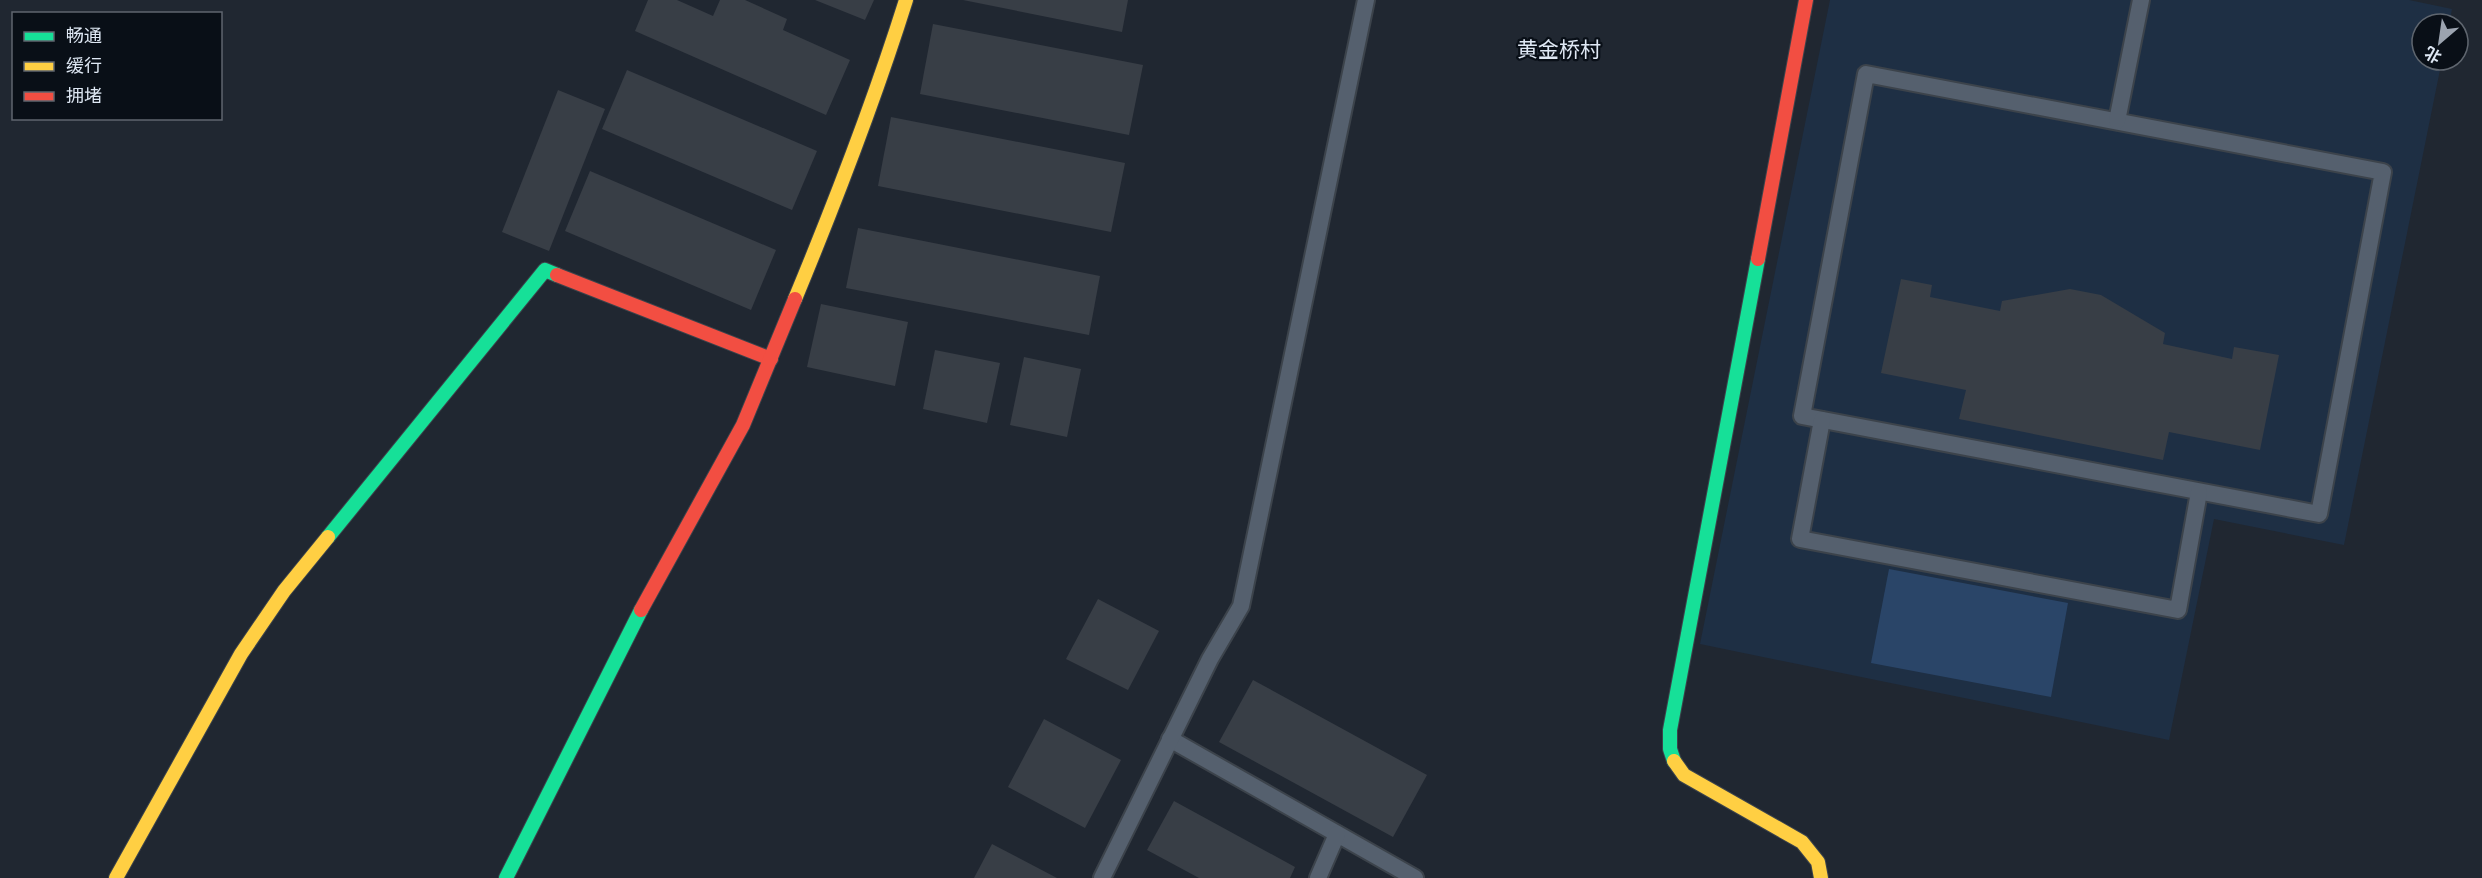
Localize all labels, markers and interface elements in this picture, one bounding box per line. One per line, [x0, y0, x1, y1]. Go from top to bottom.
legend [12, 12, 222, 120]
north arrow [2410, 12, 2470, 72]
text: 畅通 [66, 25, 102, 46]
district label: 黄金桥村 [1517, 37, 1601, 62]
text: 北 [2421, 42, 2445, 67]
text: 缓行 [66, 55, 102, 76]
text: 拥堵 [66, 85, 102, 106]

